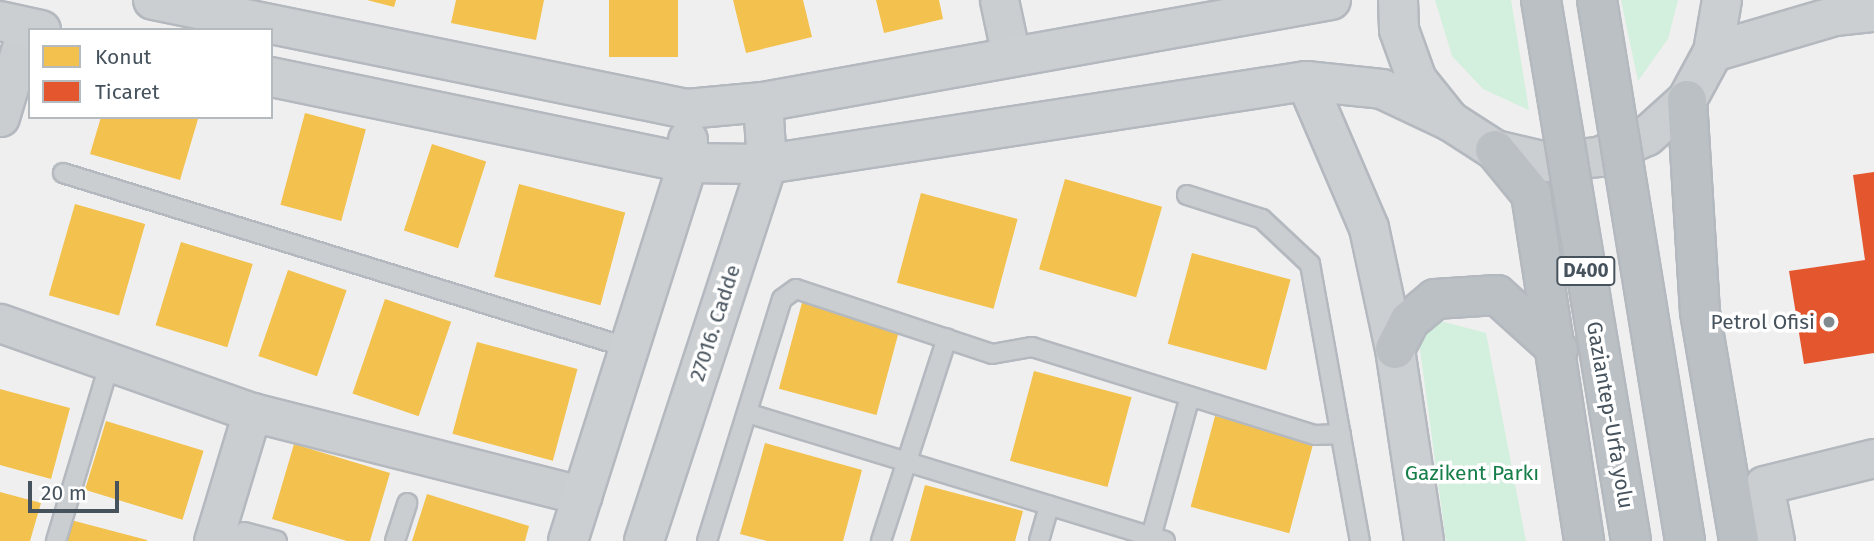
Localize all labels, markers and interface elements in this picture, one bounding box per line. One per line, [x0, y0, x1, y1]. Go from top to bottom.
legend [28, 28, 273, 119]
text: Konut [95, 44, 151, 70]
text: Ticaret [95, 79, 160, 105]
road number: D400 [1556, 256, 1616, 286]
street label: 27016. Cadde [684, 262, 746, 384]
place label: Petrol Ofisi [1711, 309, 1815, 335]
marker: Petrol Ofisi [1821, 314, 1837, 330]
street label: Gaziantep-Urfa yolu [1581, 319, 1639, 511]
park label: Gazikent Parkı [1405, 460, 1539, 486]
scale bar [32, 468, 122, 512]
text: 20 m [41, 480, 87, 506]

